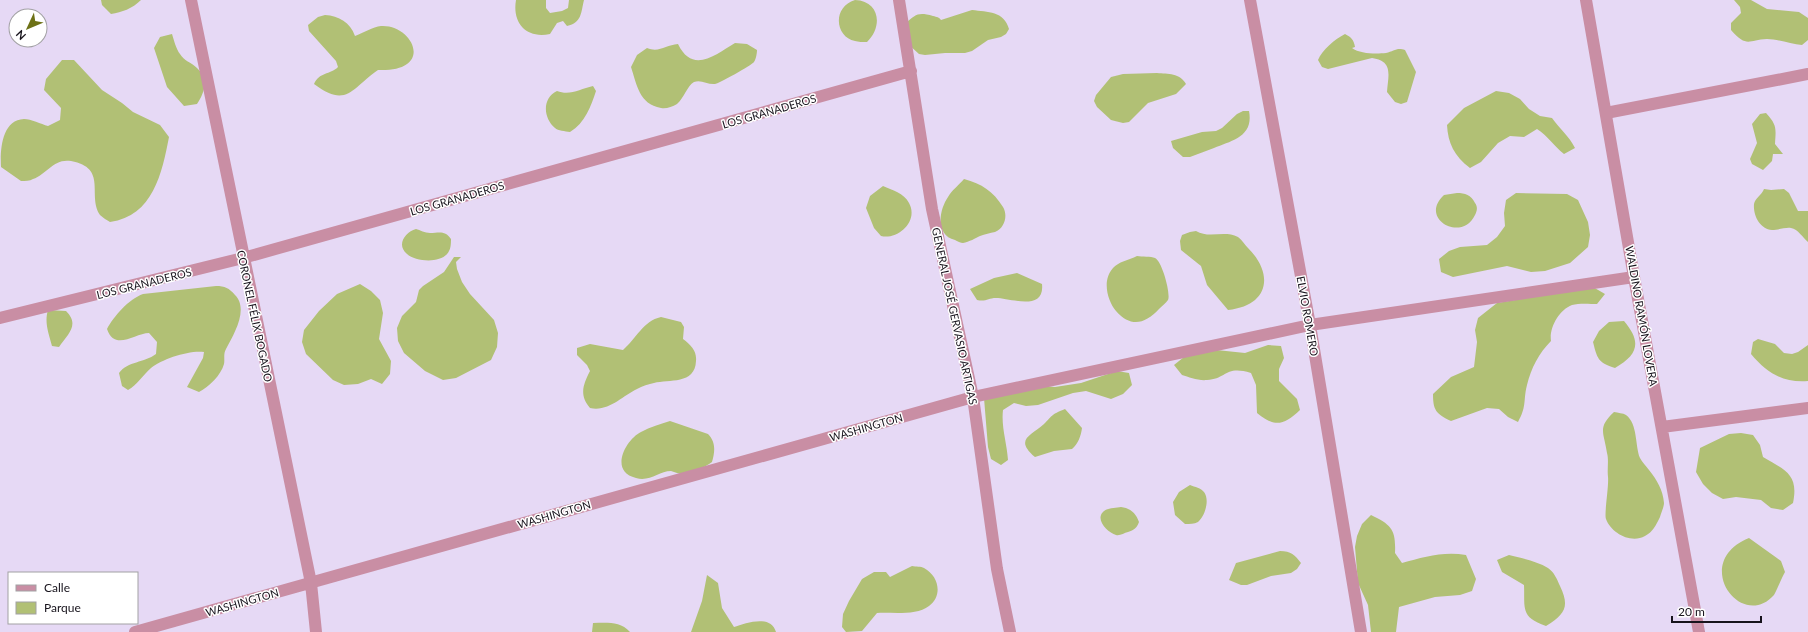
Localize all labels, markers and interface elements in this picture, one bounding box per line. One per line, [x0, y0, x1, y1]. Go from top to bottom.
north arrow [8, 8, 48, 48]
text: N [13, 28, 28, 43]
street label: LOS GRANADEROS [720, 91, 818, 131]
street label: LOS GRANADEROS [408, 178, 506, 218]
street label: GENERAL JOSÉ GERVASIO ARTIGAS [930, 226, 980, 406]
street label: WALDINO RAMÓN LOVERA [1623, 245, 1661, 388]
street label: CORONEL FÉLIX BOGADO [235, 249, 275, 383]
street label: LOS GRANADEROS [95, 265, 193, 301]
street label: ELVIO ROMERO [1295, 275, 1321, 357]
street label: WASHINGTON [828, 410, 904, 444]
street label: WASHINGTON [516, 497, 592, 531]
legend [8, 572, 138, 624]
text: Calle [44, 580, 70, 595]
street label: WASHINGTON [204, 585, 280, 619]
scale bar [1672, 598, 1761, 624]
text: Parque [44, 600, 81, 615]
text: 20 m [1678, 604, 1705, 619]

